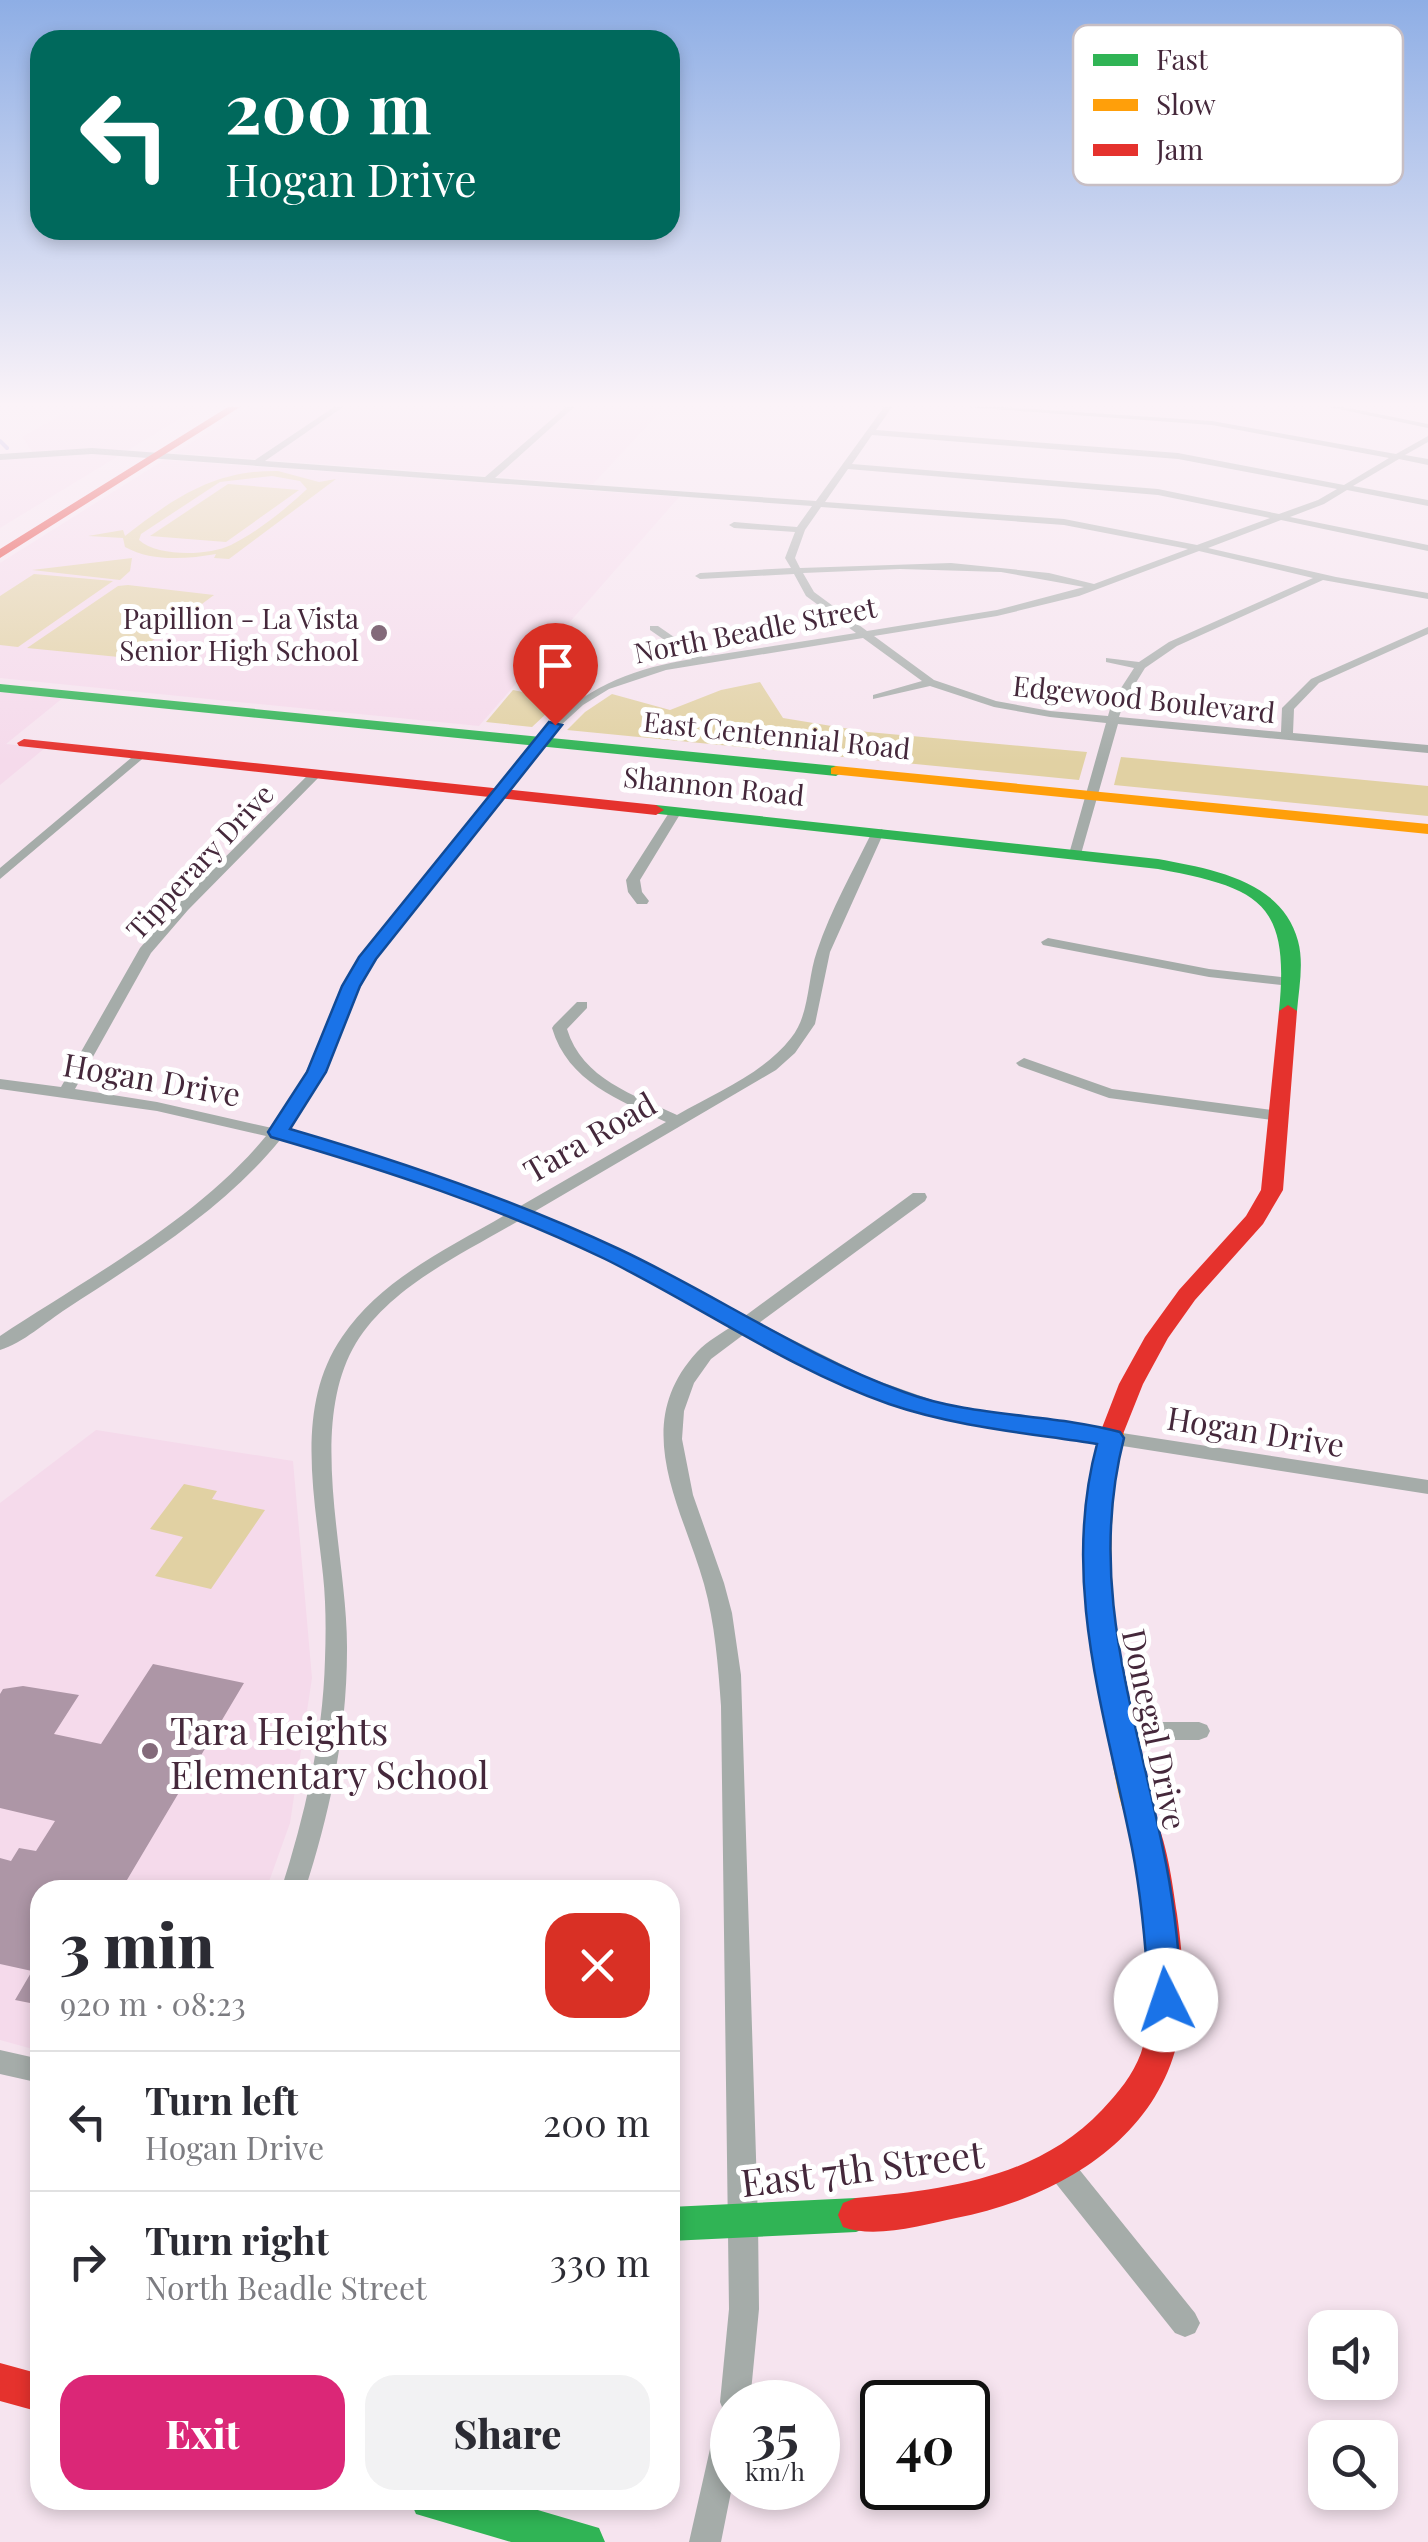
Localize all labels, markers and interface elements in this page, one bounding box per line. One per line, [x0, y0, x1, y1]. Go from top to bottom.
legend [1073, 25, 1403, 185]
text: Fast [1156, 40, 1209, 77]
text: 200 m [225, 58, 432, 152]
icon: left [60, 70, 190, 200]
text: Slow [1156, 85, 1216, 122]
text: Jam [1155, 130, 1203, 167]
text: Hogan Drive [225, 148, 477, 208]
street label: North Beadle Street [631, 587, 880, 671]
place label: Papillion - La Vista Senior High School [119, 599, 359, 668]
marker: Papillion - La Vista Senior High School [368, 622, 390, 644]
pin [513, 623, 598, 726]
icon: arrive [528, 638, 583, 693]
street label: Edgewood Boulevard [1011, 666, 1277, 730]
street label: East Centennial Road [642, 702, 912, 766]
street label: Shannon Road [622, 757, 806, 813]
street label: Tipperary Drive [117, 775, 281, 947]
street label: Hogan Drive [60, 1041, 244, 1115]
street label: Tara Road [515, 1081, 663, 1191]
street label: Hogan Drive [1164, 1395, 1348, 1465]
street label: Donegal Drive [1114, 1625, 1198, 1833]
place label: Tara Heights Elementary School [170, 1704, 489, 1799]
marker: Tara Heights Elementary School [139, 1740, 161, 1762]
text: 3 min [60, 1903, 214, 1983]
button: close [545, 1913, 650, 2018]
position arrow [1114, 1948, 1218, 2052]
text: 920 m · 08:23 [60, 1981, 246, 2024]
text: Turn left [145, 2074, 298, 2125]
icon: left [60, 2094, 115, 2149]
text: 200 m [543, 2096, 650, 2147]
text: Hogan Drive [145, 2125, 324, 2168]
street label: East 7th Street [738, 2127, 987, 2207]
text: Turn right [145, 2214, 329, 2265]
icon: right [60, 2234, 115, 2289]
text: 330 m [550, 2236, 650, 2287]
text: North Beadle Street [145, 2265, 426, 2308]
map controls [1308, 2310, 1398, 2510]
button: sound [1308, 2310, 1398, 2400]
button: Exit [60, 2375, 345, 2490]
button: Share [365, 2375, 650, 2490]
speed limit sign: 40 [860, 2380, 990, 2510]
text: 35 [751, 2399, 799, 2466]
button: search [1308, 2420, 1398, 2510]
text: km/h [745, 2454, 805, 2487]

